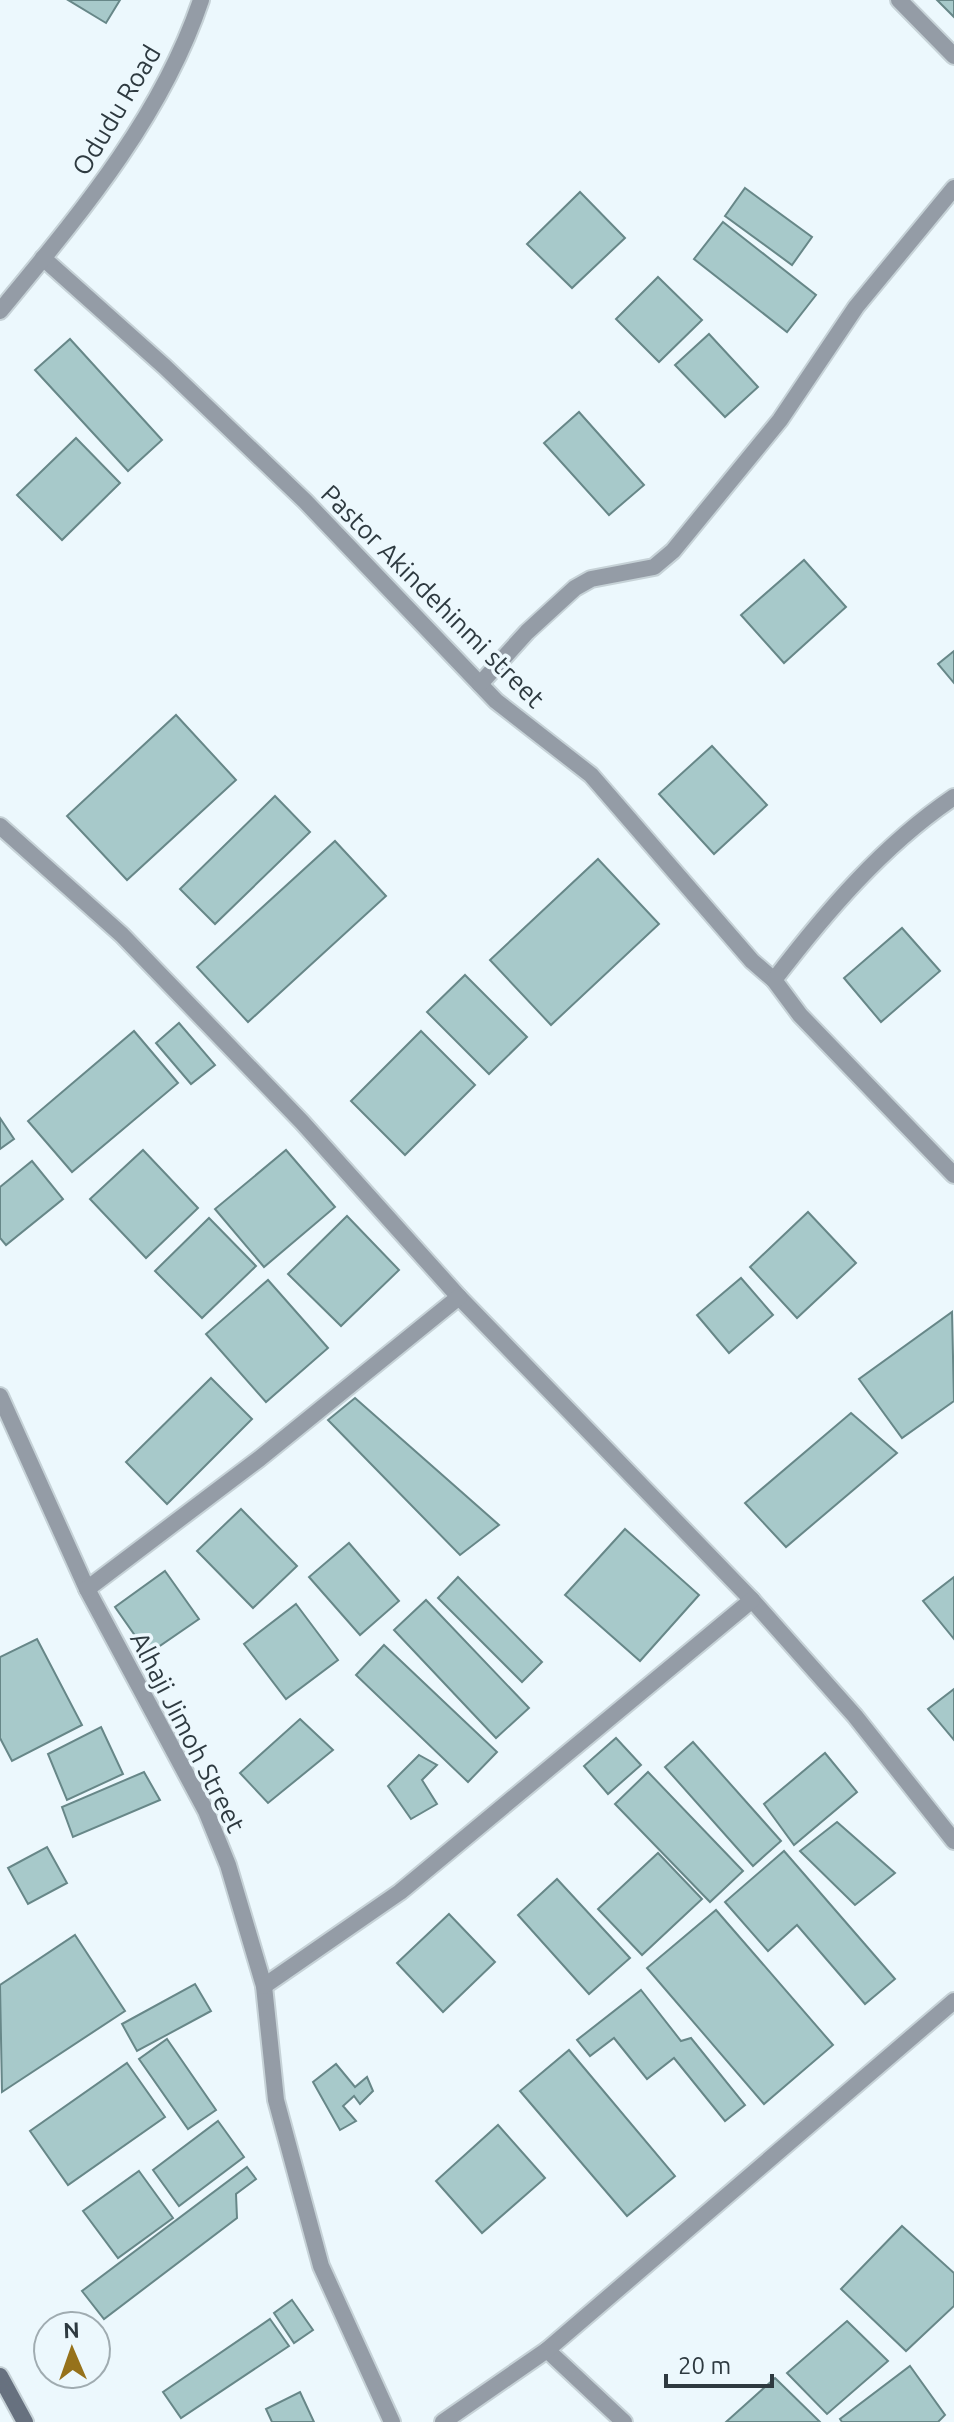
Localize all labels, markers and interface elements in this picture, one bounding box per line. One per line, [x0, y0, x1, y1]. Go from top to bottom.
street label: Odudu Road [66, 40, 166, 180]
street label: Pastor Akindehinmi street [316, 479, 550, 713]
street label: Alhaji Jimoh Street [125, 1627, 251, 1837]
north arrow [32, 2310, 112, 2390]
text: N [63, 2317, 80, 2342]
scale bar [666, 2338, 772, 2388]
text: 20 m [678, 2352, 731, 2379]

